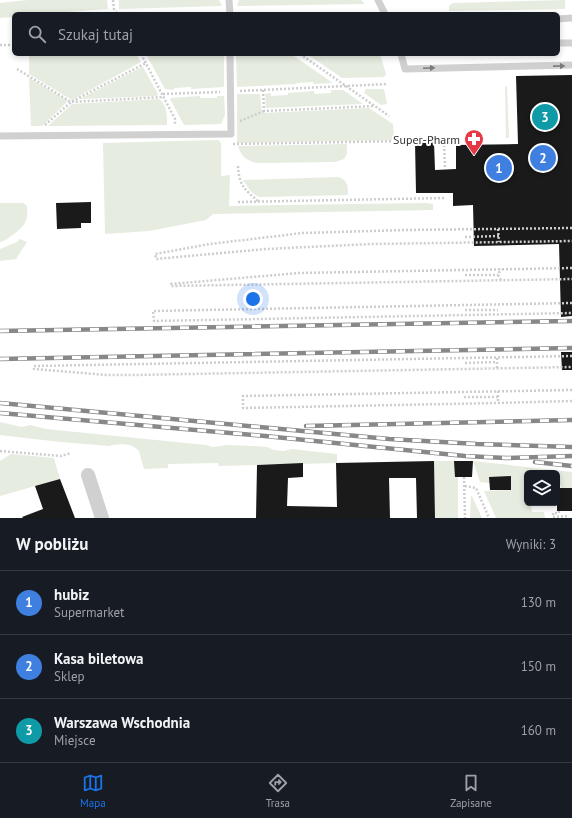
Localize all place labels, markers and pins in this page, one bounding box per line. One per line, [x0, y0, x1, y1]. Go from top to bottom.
pin: 3 [532, 102, 558, 132]
pharmacy icon: Super-Pharm [463, 128, 485, 156]
place label: Super-Pharm [393, 132, 460, 147]
pin: 2 [530, 143, 556, 173]
pin: 1 [486, 153, 512, 183]

